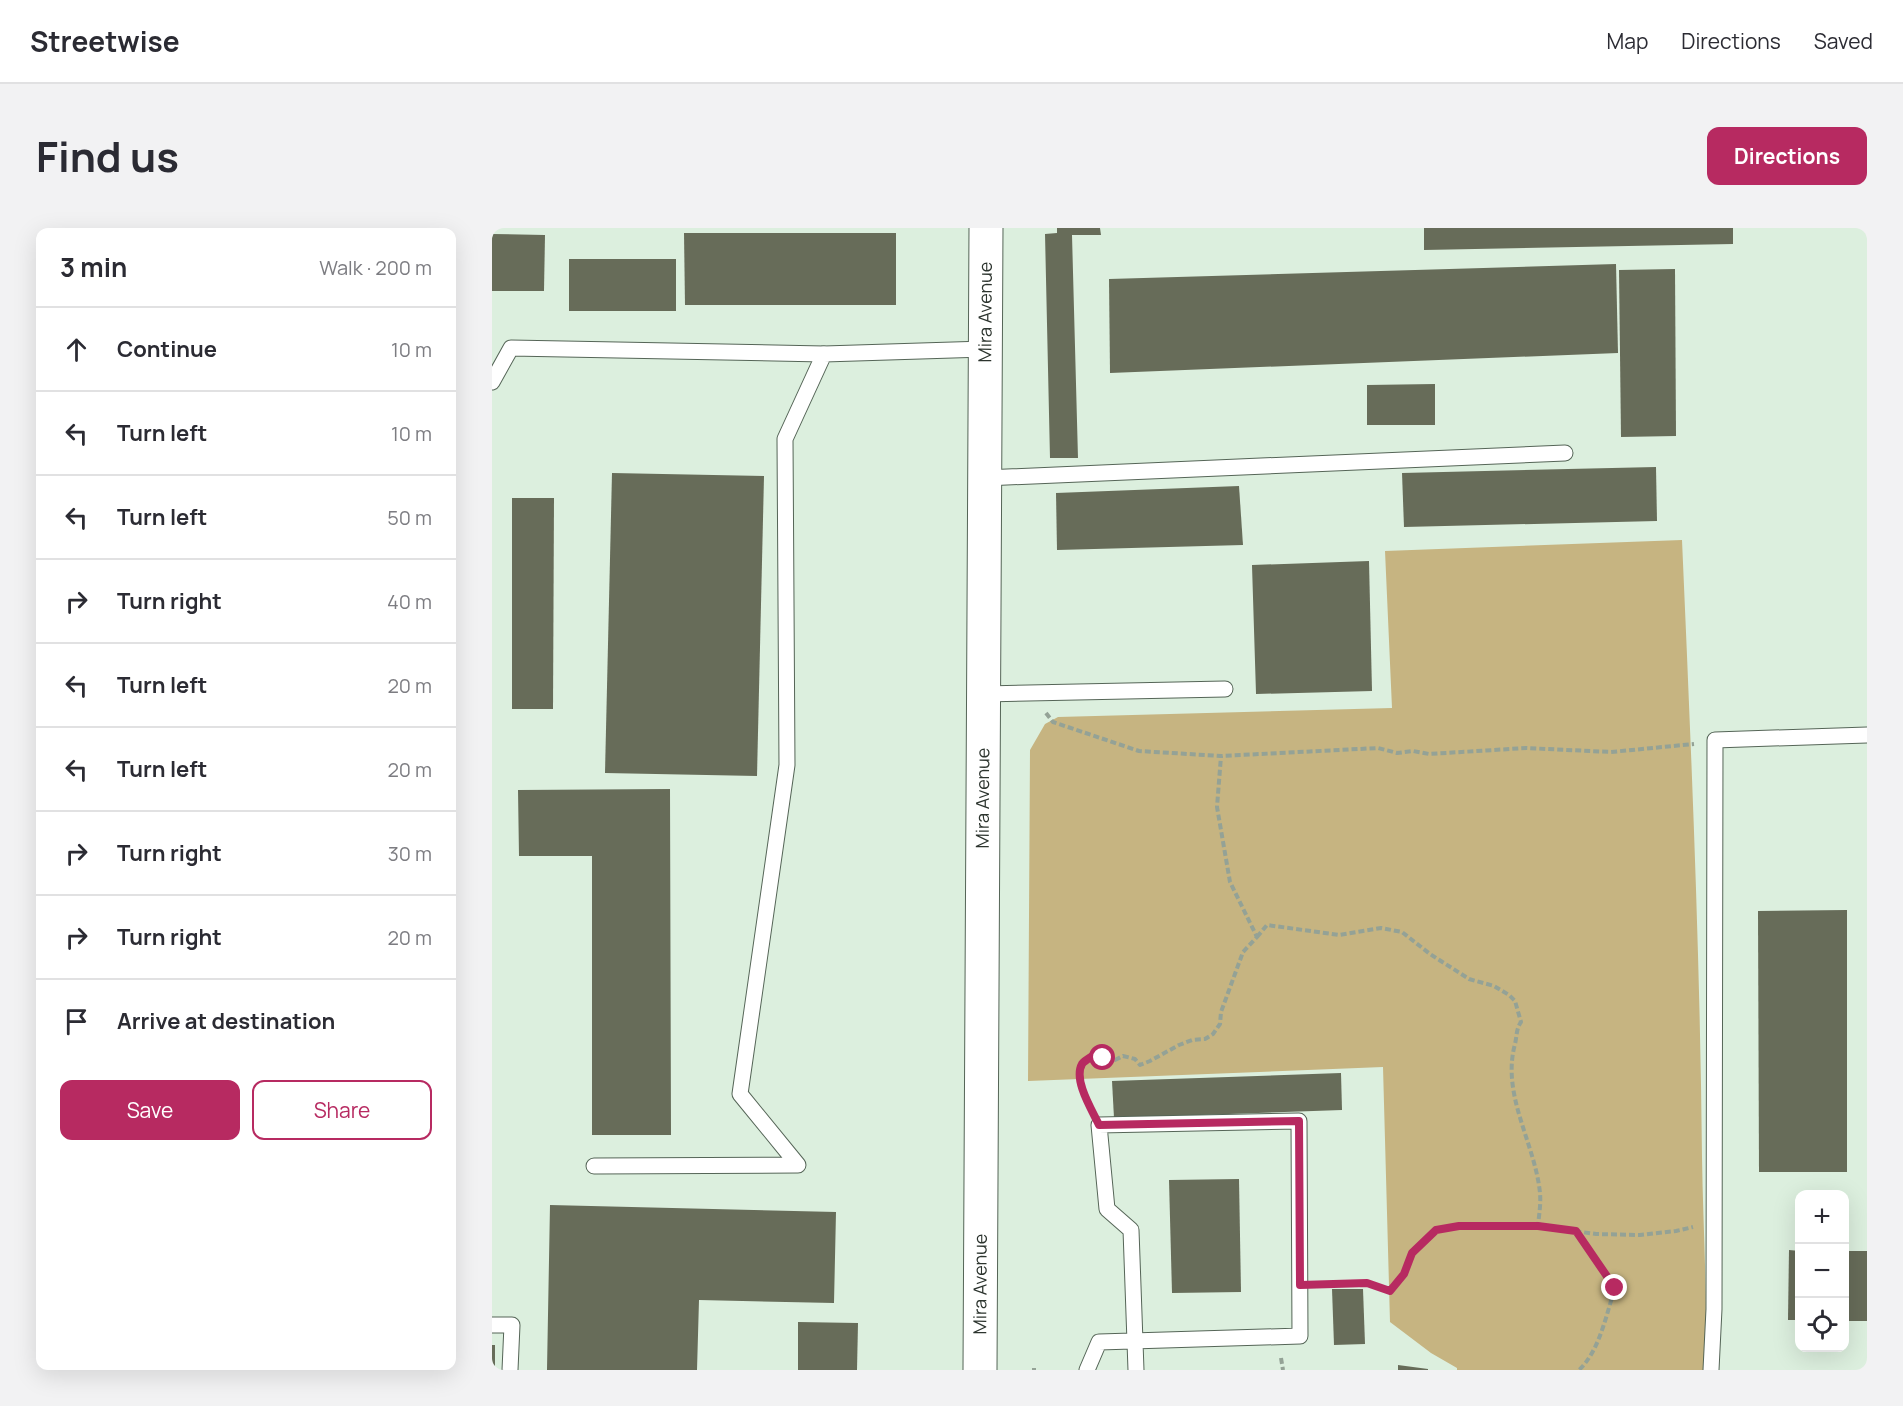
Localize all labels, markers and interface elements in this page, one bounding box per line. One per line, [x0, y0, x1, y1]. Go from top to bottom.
text: Streetwise [30, 22, 180, 60]
text: Map [1607, 27, 1648, 55]
text: Directions [1681, 27, 1781, 55]
text: Saved [1814, 27, 1873, 55]
text: Find us [36, 127, 179, 185]
button: Directions [1707, 127, 1867, 185]
text: 3 min [60, 249, 127, 285]
text: Walk · 200 m [319, 254, 432, 281]
street label: Mira Avenue [972, 262, 997, 362]
icon: ahead [60, 333, 93, 366]
text: Continue [117, 334, 217, 364]
text: 10 m [391, 336, 432, 363]
icon: left [60, 417, 93, 450]
text: Turn left [117, 418, 207, 448]
text: 10 m [391, 420, 432, 447]
icon: left [60, 501, 93, 534]
text: Turn left [117, 502, 207, 532]
text: 50 m [387, 504, 432, 531]
icon: right [60, 585, 93, 618]
text: Turn right [117, 586, 222, 616]
text: 40 m [387, 588, 432, 615]
icon: left [60, 669, 93, 702]
text: Turn left [117, 670, 207, 700]
text: 20 m [387, 672, 432, 699]
street label: Mira Avenue [970, 748, 994, 848]
icon: left [60, 753, 93, 786]
text: Turn left [117, 754, 207, 784]
text: 20 m [387, 756, 432, 783]
icon: right [60, 837, 93, 870]
text: Turn right [117, 838, 222, 868]
text: 30 m [388, 840, 432, 867]
icon: right [60, 921, 93, 954]
text: Turn right [117, 922, 222, 952]
text: 20 m [387, 924, 432, 951]
icon: arrive [60, 1005, 93, 1038]
text: Arrive at destination [117, 1006, 335, 1036]
route start [1089, 1044, 1115, 1070]
button: Save [60, 1080, 240, 1140]
button: Share [252, 1080, 432, 1140]
map controls [1795, 1190, 1849, 1352]
button: + [1795, 1190, 1849, 1244]
street label: Mira Avenue [967, 1234, 992, 1334]
button: − [1795, 1244, 1849, 1298]
route end [1601, 1274, 1627, 1300]
button: locate [1795, 1298, 1849, 1352]

